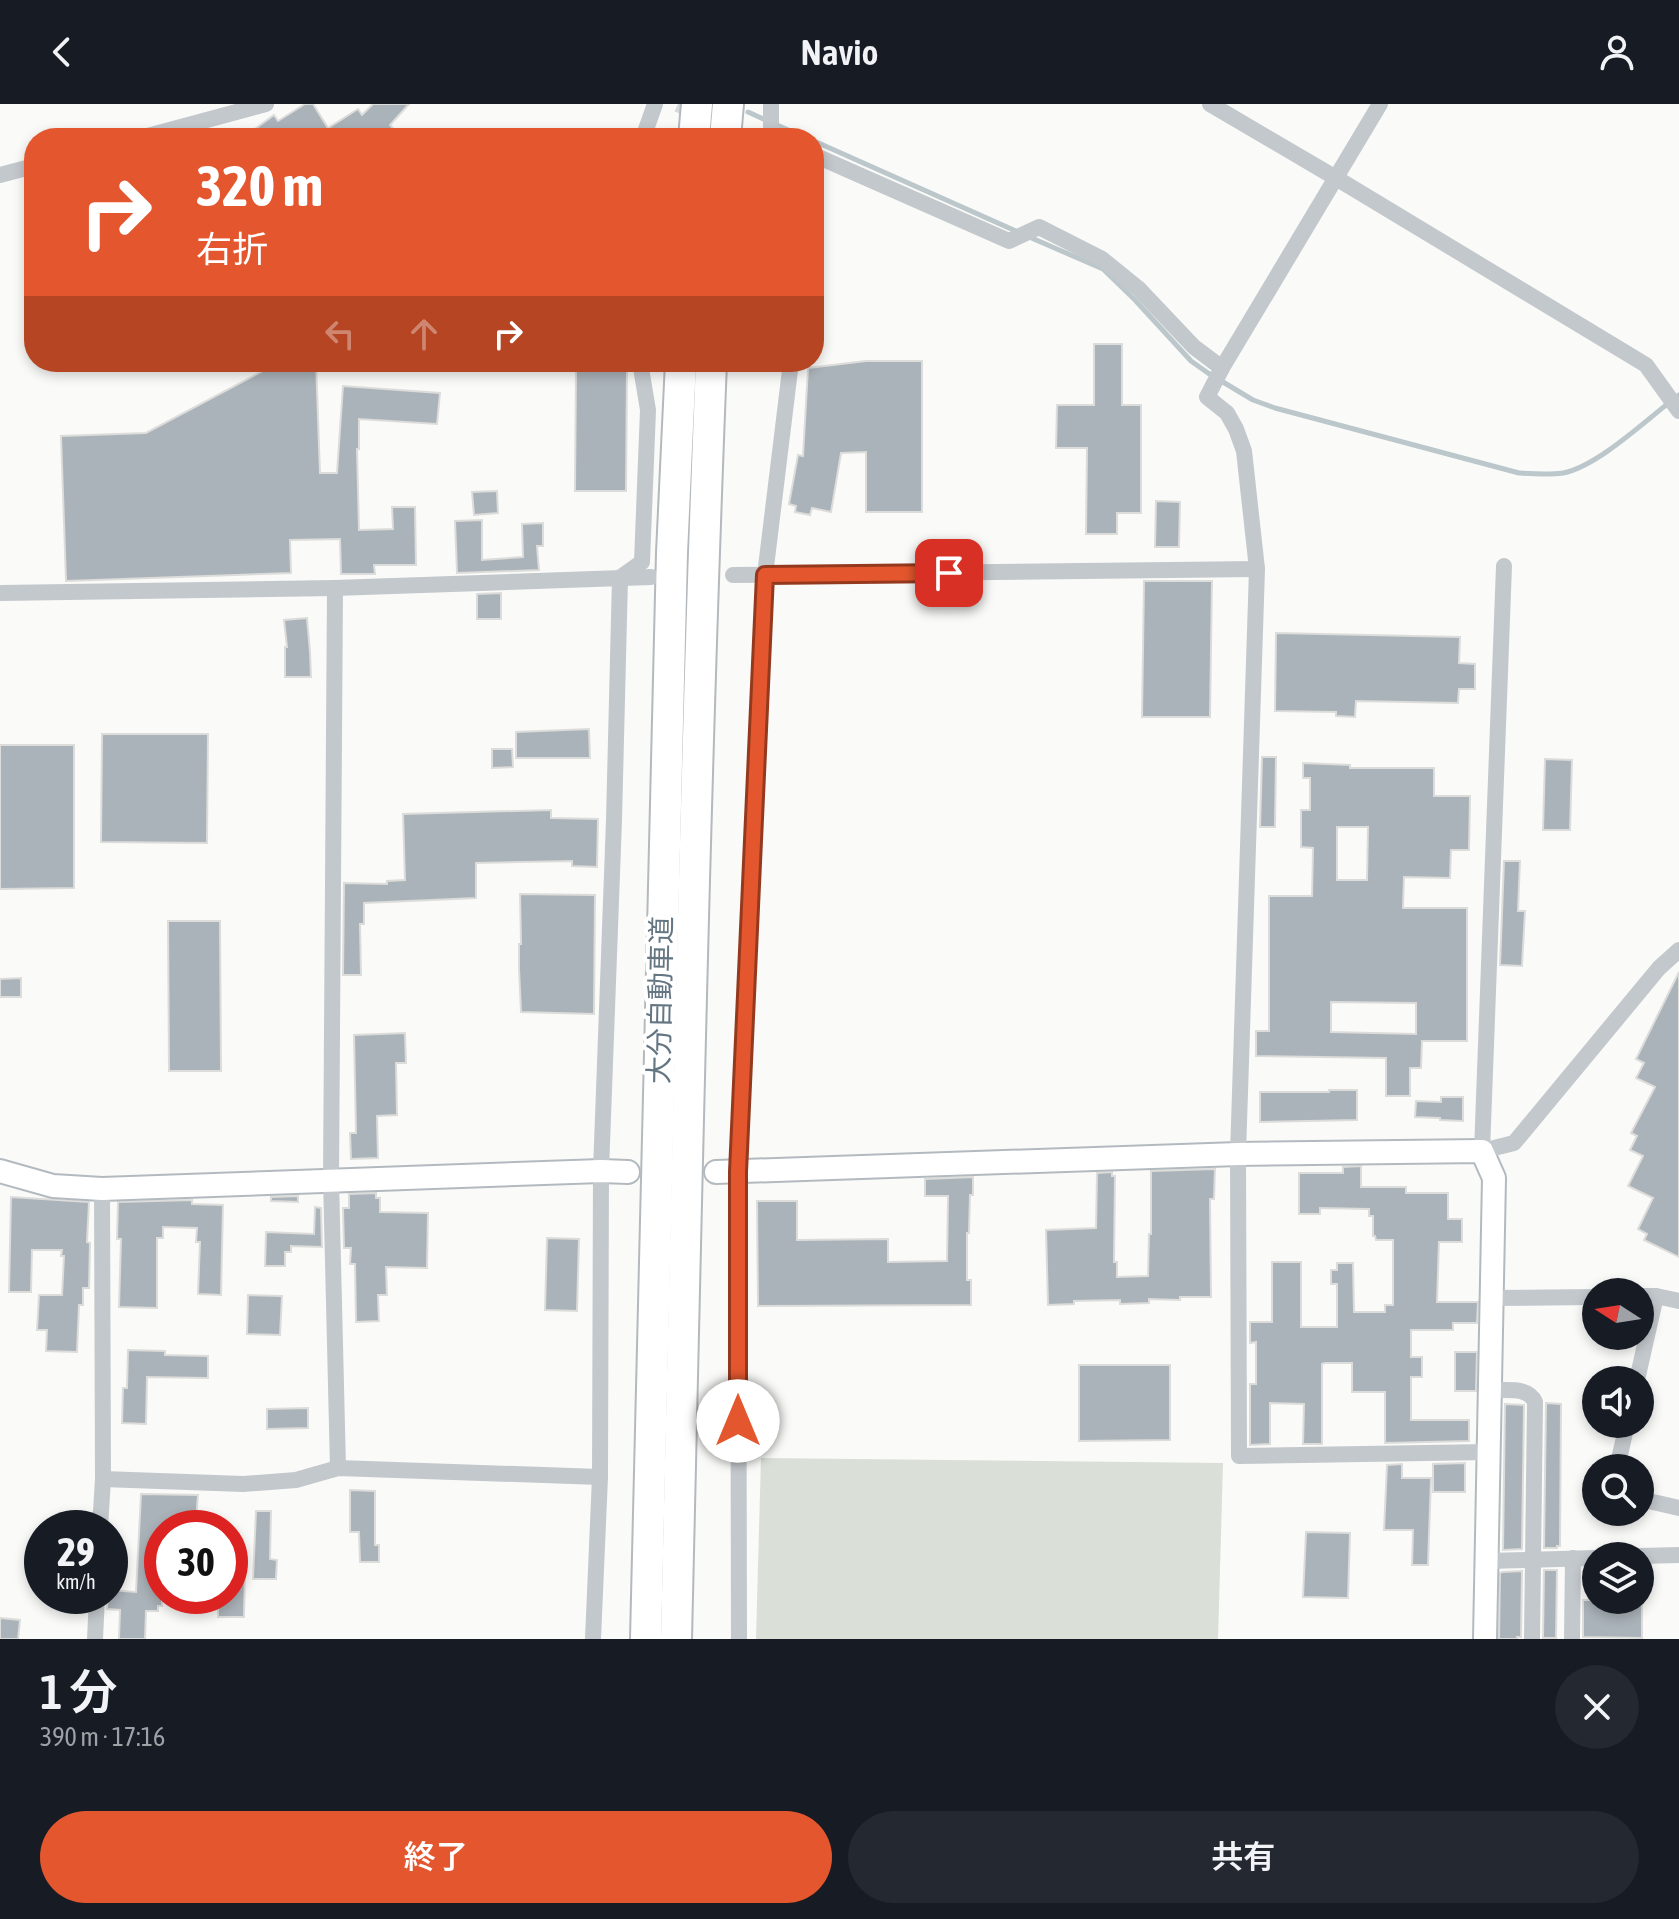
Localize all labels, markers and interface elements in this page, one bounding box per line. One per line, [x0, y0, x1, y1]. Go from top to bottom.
icon: back [40, 30, 84, 74]
icon: person [1595, 30, 1639, 74]
text: Navio [800, 31, 879, 73]
text: 320 m [196, 154, 323, 218]
icon: right [64, 160, 168, 264]
text: 右折 [196, 228, 268, 270]
icon: left [318, 312, 362, 356]
icon: ahead [402, 312, 446, 356]
icon: right [486, 312, 530, 356]
pin [915, 539, 983, 607]
icon: arrive [927, 551, 971, 595]
street label: 大分自動車道 [643, 916, 677, 1084]
north arrow [1582, 1278, 1654, 1350]
map controls [1582, 1278, 1654, 1614]
button: sound [1582, 1366, 1654, 1438]
position arrow [696, 1379, 780, 1463]
button: search [1582, 1454, 1654, 1526]
speed limit sign: 30 [144, 1510, 248, 1614]
text: 29 [57, 1529, 95, 1574]
button: layers [1582, 1542, 1654, 1614]
text: km/h [56, 1570, 96, 1593]
text: 1 分 [40, 1664, 117, 1719]
button: close [1555, 1665, 1639, 1749]
text: 390 m · 17:16 [40, 1722, 165, 1752]
button: 終了 [40, 1811, 832, 1903]
button: 共有 [848, 1811, 1639, 1903]

